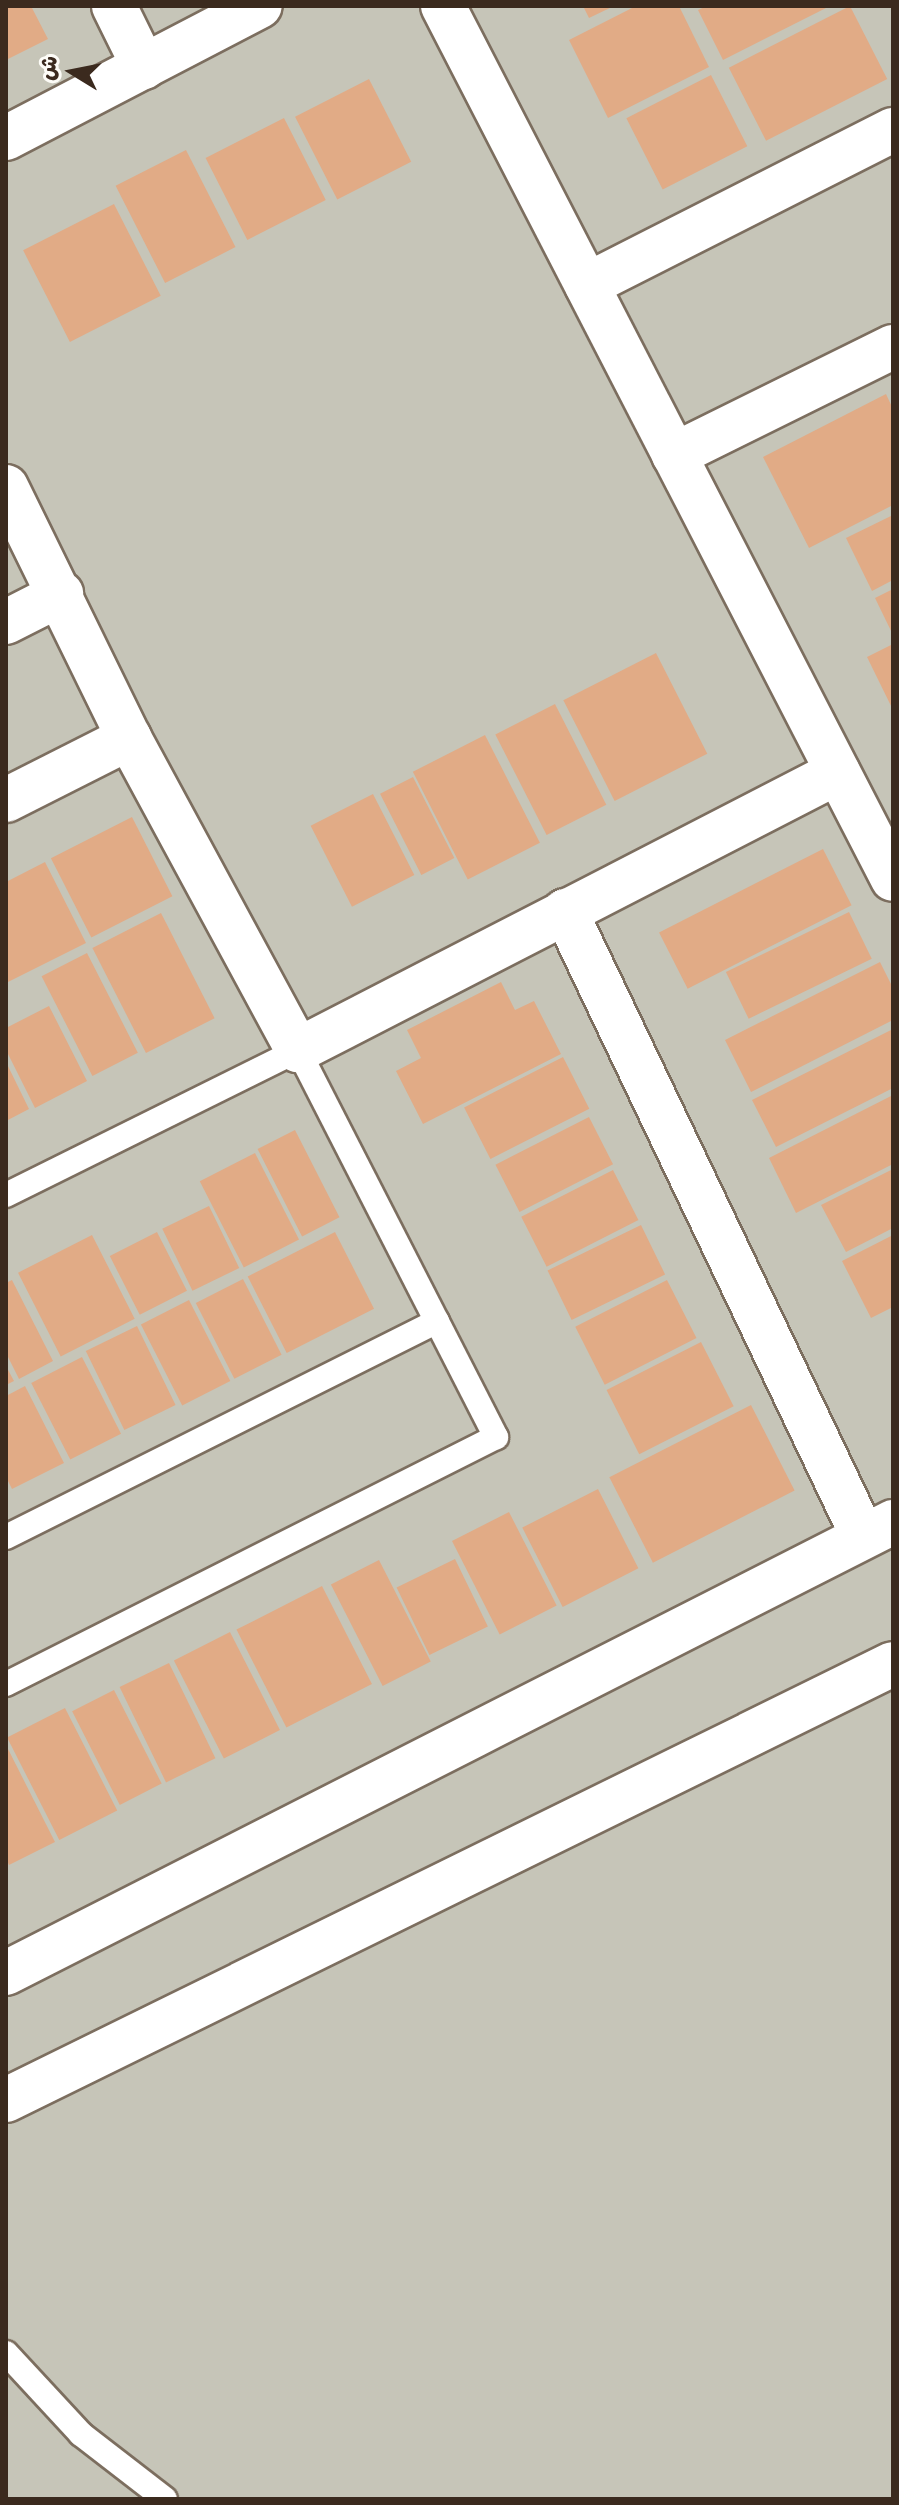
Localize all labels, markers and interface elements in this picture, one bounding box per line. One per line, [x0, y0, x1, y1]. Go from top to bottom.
north arrow [32, 32, 112, 112]
text: ش [31, 53, 64, 82]

